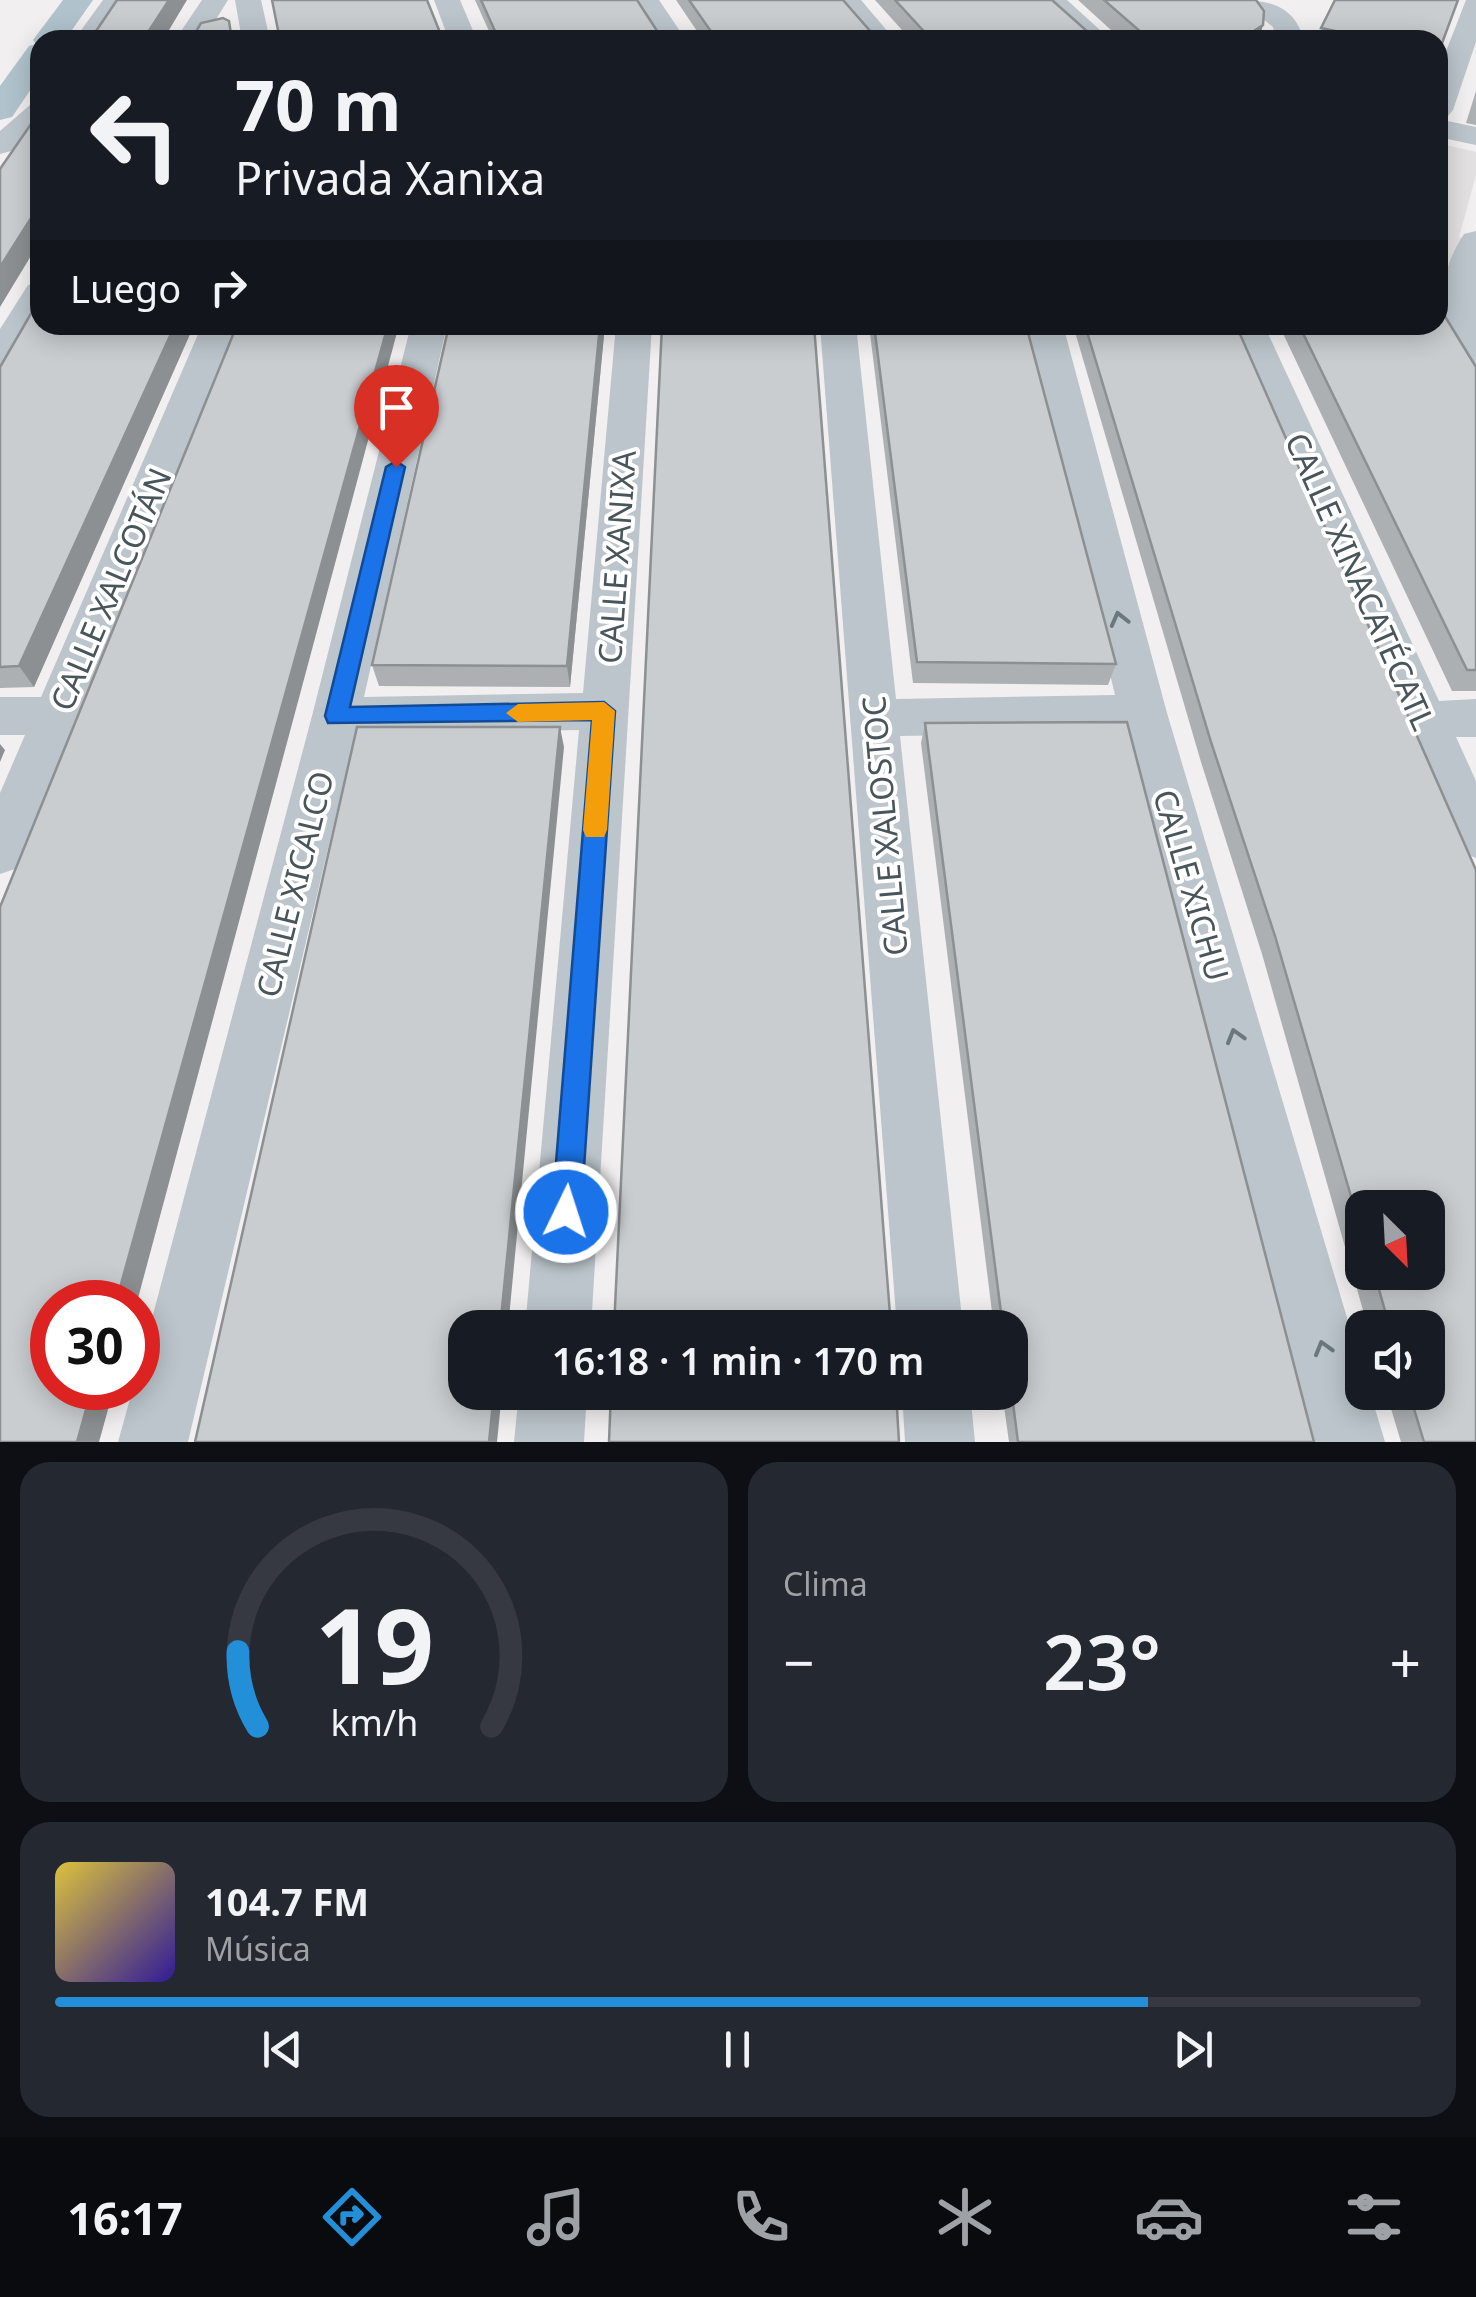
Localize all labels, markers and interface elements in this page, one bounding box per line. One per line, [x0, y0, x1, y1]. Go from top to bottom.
text: 70 m [235, 56, 402, 152]
icon: left [70, 70, 200, 200]
text: Privada Xanixa [235, 147, 545, 208]
icon: right [201, 260, 256, 315]
text: Luego [70, 262, 181, 314]
pin [354, 365, 439, 468]
icon: arrive [369, 380, 424, 435]
street label: CALLE XINACATÉCATL [1276, 426, 1446, 736]
street label: CALLE XANIXA [587, 448, 645, 665]
street label: CALLE XALCOTÁN [39, 461, 181, 717]
one-way arrow [1110, 611, 1131, 628]
street label: CALLE XALOSTOC [851, 694, 917, 958]
street label: CALLE XICALCO [245, 767, 343, 1001]
street label: CALLE XICHU [1144, 784, 1240, 986]
one-way arrow [1225, 1027, 1246, 1045]
position arrow [514, 1160, 618, 1264]
north arrow [1345, 1190, 1445, 1290]
map controls [1345, 1190, 1445, 1410]
speed limit sign: 30 [30, 1280, 160, 1410]
button: sound [1345, 1310, 1445, 1410]
text: 16:18 · 1 min · 170 m [552, 1334, 924, 1386]
one-way arrow [1314, 1340, 1335, 1357]
text: Clima [783, 1562, 868, 1605]
text: 19 [315, 1573, 433, 1714]
text: 23° [1043, 1610, 1161, 1712]
text: − [783, 1624, 814, 1699]
text: + [1390, 1624, 1421, 1699]
text: km/h [330, 1698, 418, 1746]
text: 104.7 FM [205, 1875, 369, 1927]
text: Música [205, 1927, 311, 1970]
icon: previous [255, 2022, 310, 2077]
icon: pause [710, 2022, 765, 2077]
icon: next [1166, 2022, 1221, 2077]
icon: directions [317, 2182, 387, 2252]
icon: music [521, 2182, 591, 2252]
icon: phone [726, 2182, 796, 2252]
icon: climate [930, 2182, 1000, 2252]
icon: car [1134, 2182, 1204, 2252]
icon: filters [1339, 2182, 1409, 2252]
text: 16:17 [67, 2187, 183, 2248]

